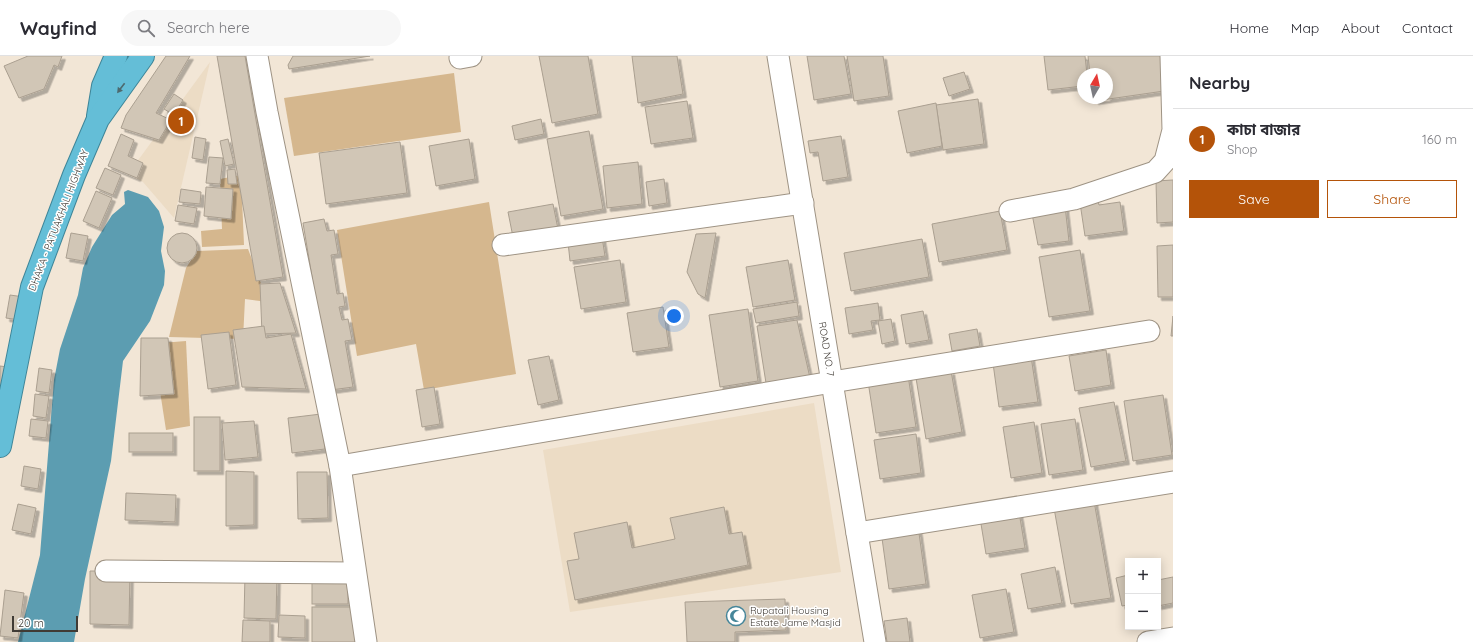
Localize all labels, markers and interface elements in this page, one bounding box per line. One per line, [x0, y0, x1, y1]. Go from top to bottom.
search box [121, 10, 401, 46]
text: Wayfind [20, 16, 97, 40]
icon: search [135, 17, 157, 39]
text: Search here [167, 18, 250, 37]
text: Home [1230, 19, 1269, 37]
text: Map [1291, 19, 1319, 37]
text: About [1341, 19, 1380, 37]
text: Contact [1402, 19, 1453, 37]
north arrow [1077, 68, 1113, 104]
text: Nearby [1189, 72, 1250, 93]
one-way arrow [117, 83, 125, 94]
pin: 1 [168, 106, 194, 136]
text: কাচা বাজার [1227, 120, 1300, 139]
text: 1 [1199, 131, 1205, 147]
text: 160 m [1422, 131, 1457, 147]
text: Shop [1227, 141, 1257, 157]
street label: DHAKA - PATUAKHALI HIGHWAY [25, 147, 92, 293]
button: Save [1189, 180, 1319, 218]
button: Share [1327, 180, 1457, 218]
your location [664, 306, 684, 326]
street label: ROAD NO. 7 [816, 321, 837, 377]
map controls [1125, 558, 1161, 630]
button: + [1125, 558, 1161, 594]
button: − [1125, 594, 1161, 630]
place label: Rupatali Housing Estate Jame Masjid [750, 604, 841, 629]
mosque icon: Rupatali Housing Estate Jame Masjid [725, 605, 747, 627]
scale bar [12, 614, 78, 633]
text: 20 m [18, 616, 44, 630]

